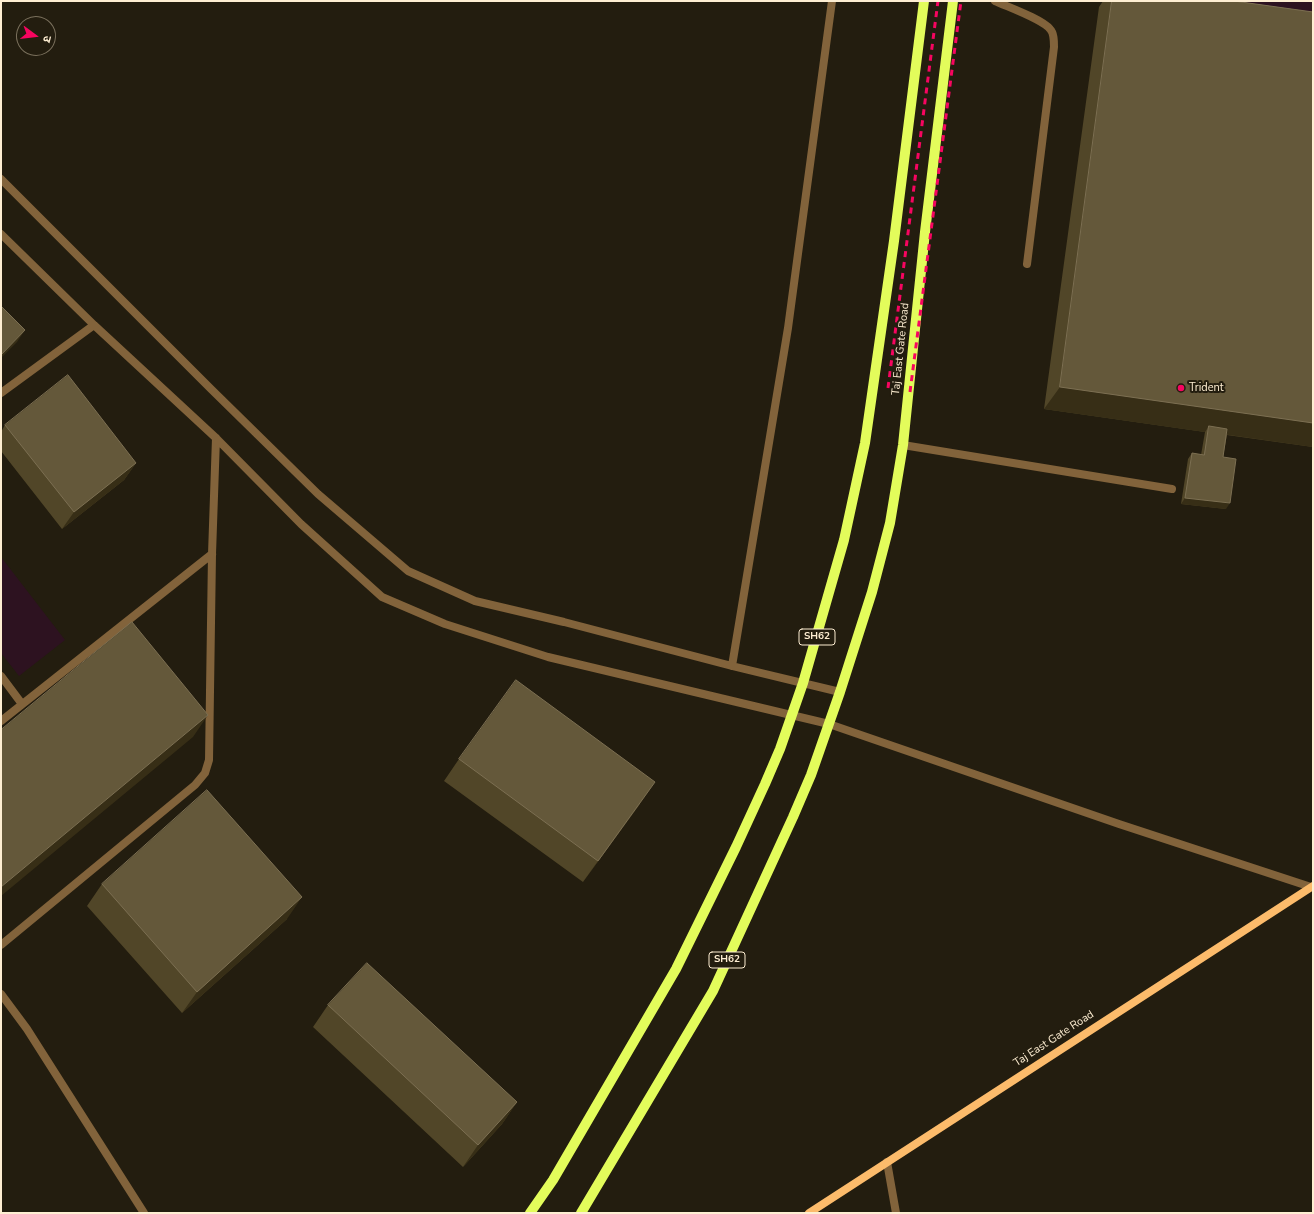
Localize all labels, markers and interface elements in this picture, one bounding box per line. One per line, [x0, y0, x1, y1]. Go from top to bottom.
north arrow [16, 16, 56, 56]
text: उ [39, 34, 55, 44]
street label: Taj East Gate Road [890, 302, 912, 396]
place label: Trident [1189, 381, 1224, 395]
marker: Trident [1176, 383, 1186, 393]
road number: SH62 [799, 629, 835, 645]
road number: SH62 [709, 952, 745, 968]
street label: Taj East Gate Road [1011, 1008, 1097, 1070]

